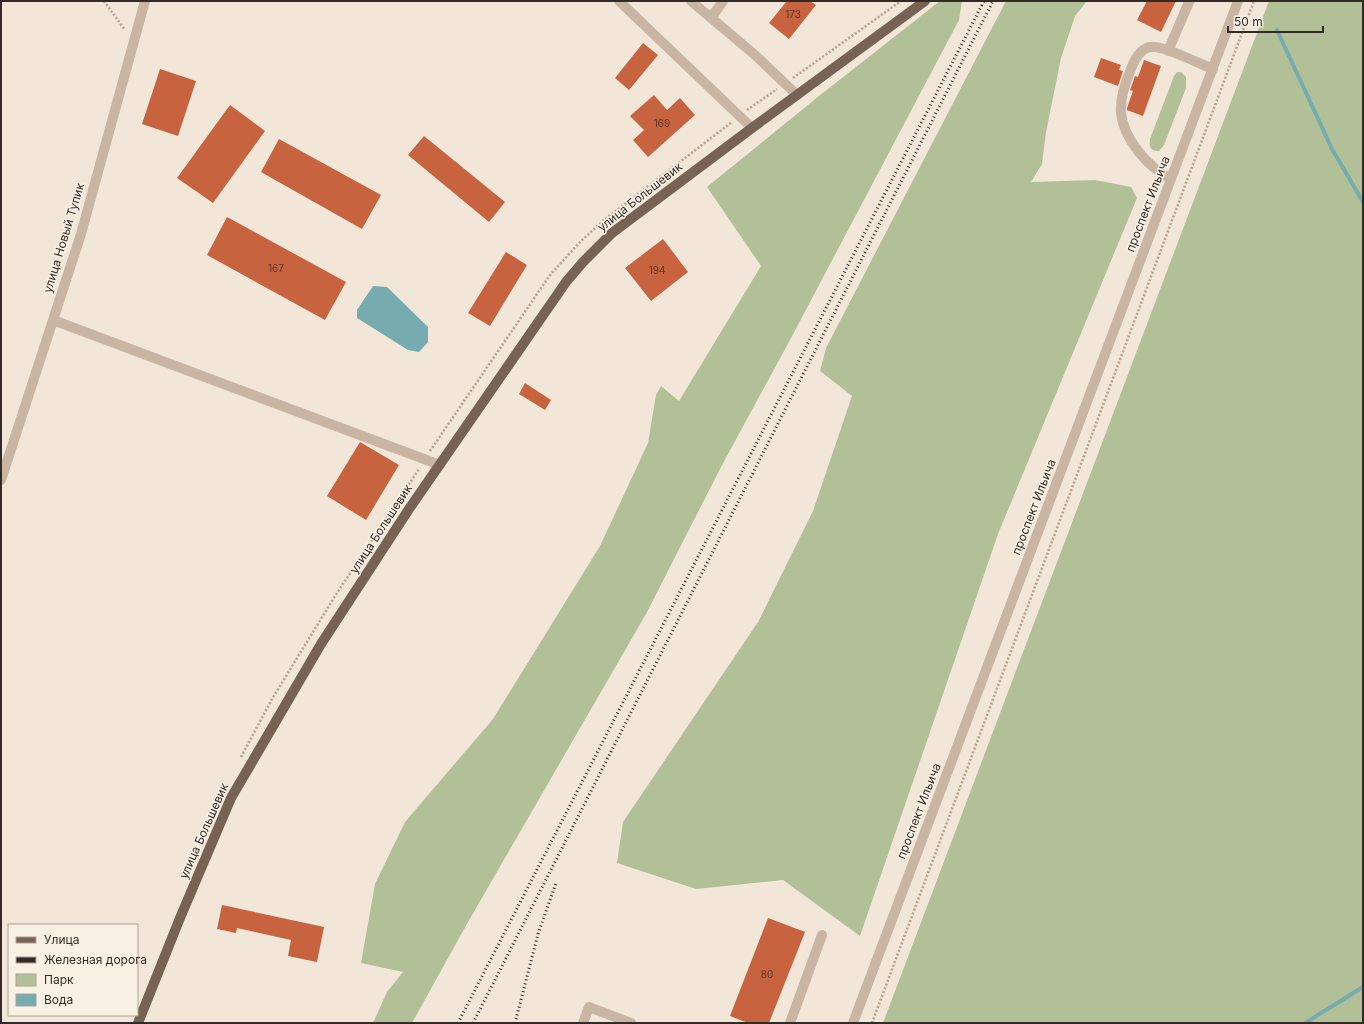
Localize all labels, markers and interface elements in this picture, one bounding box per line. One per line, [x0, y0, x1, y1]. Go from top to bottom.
house number: 173 [785, 8, 801, 20]
scale bar [1228, 8, 1323, 34]
text: 50 m [1234, 14, 1263, 29]
house number: 169 [654, 117, 670, 129]
street label: проспект Ильича [1122, 154, 1173, 254]
street label: улица Большевик [594, 159, 685, 234]
street label: улица Новый Тупик [40, 181, 88, 295]
house number: 167 [268, 262, 284, 274]
house number: 194 [649, 264, 665, 276]
street label: проспект Ильича [1008, 457, 1059, 557]
street label: улица Большевик [346, 481, 415, 576]
street label: проспект Ильича [893, 761, 944, 861]
street label: улица Большевик [176, 780, 232, 881]
legend [8, 924, 138, 1016]
text: Улица [44, 932, 79, 947]
text: Железная дорога [44, 952, 147, 967]
house number: 80 [761, 968, 773, 980]
text: Парк [44, 972, 74, 987]
text: Вода [44, 992, 73, 1007]

